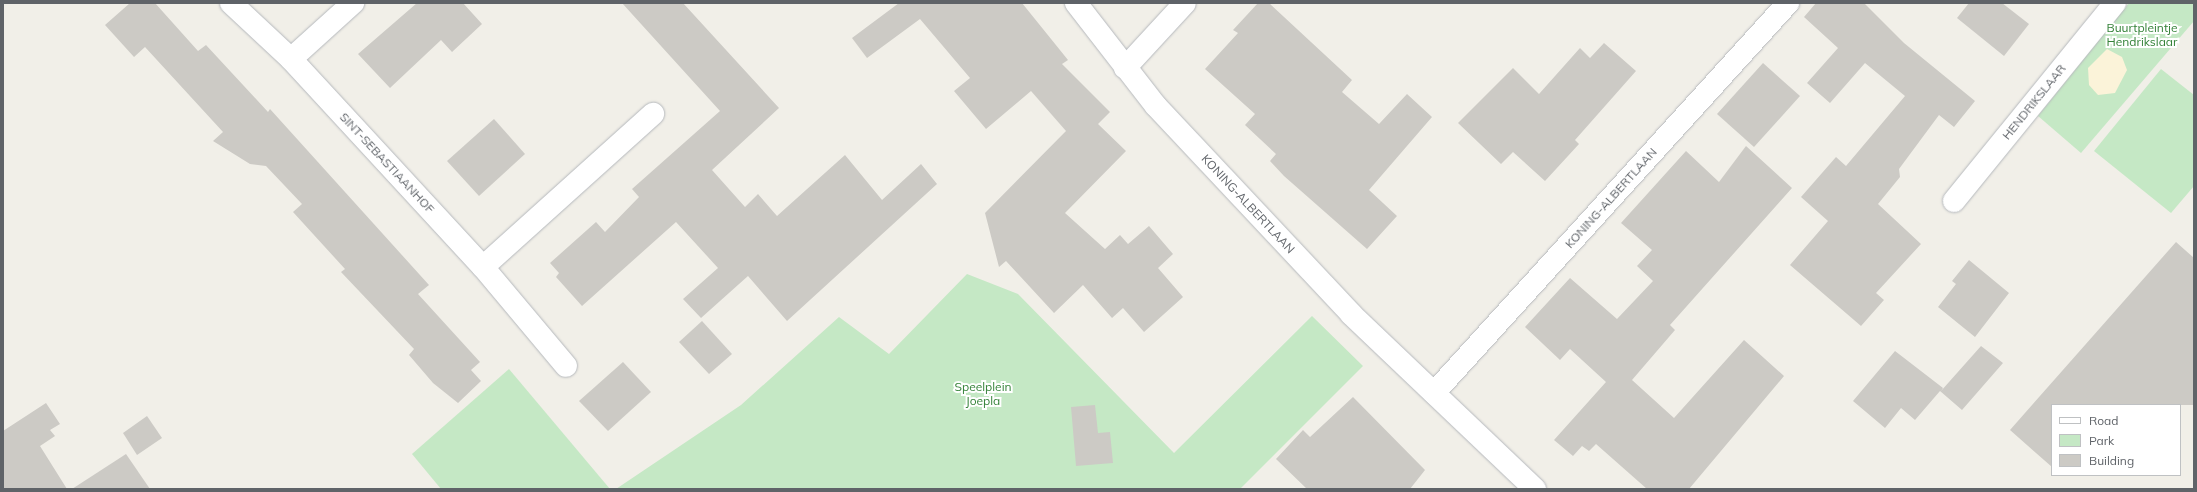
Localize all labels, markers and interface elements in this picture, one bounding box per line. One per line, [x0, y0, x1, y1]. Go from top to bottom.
park label: Buurtpleintje Hendrikslaar [2107, 21, 2177, 49]
street label: HENDRIKSLAAR [1999, 61, 2069, 143]
street label: SINT-SEBASTIAANHOF [337, 110, 437, 216]
street label: KONING-ALBERTLAAN [1562, 145, 1660, 251]
street label: KONING-ALBERTLAAN [1198, 152, 1298, 256]
park label: Speelplein Joepla [954, 380, 1012, 408]
legend [2051, 404, 2181, 476]
text: Road [2089, 413, 2118, 428]
text: Park [2089, 433, 2114, 448]
text: Building [2089, 453, 2134, 468]

